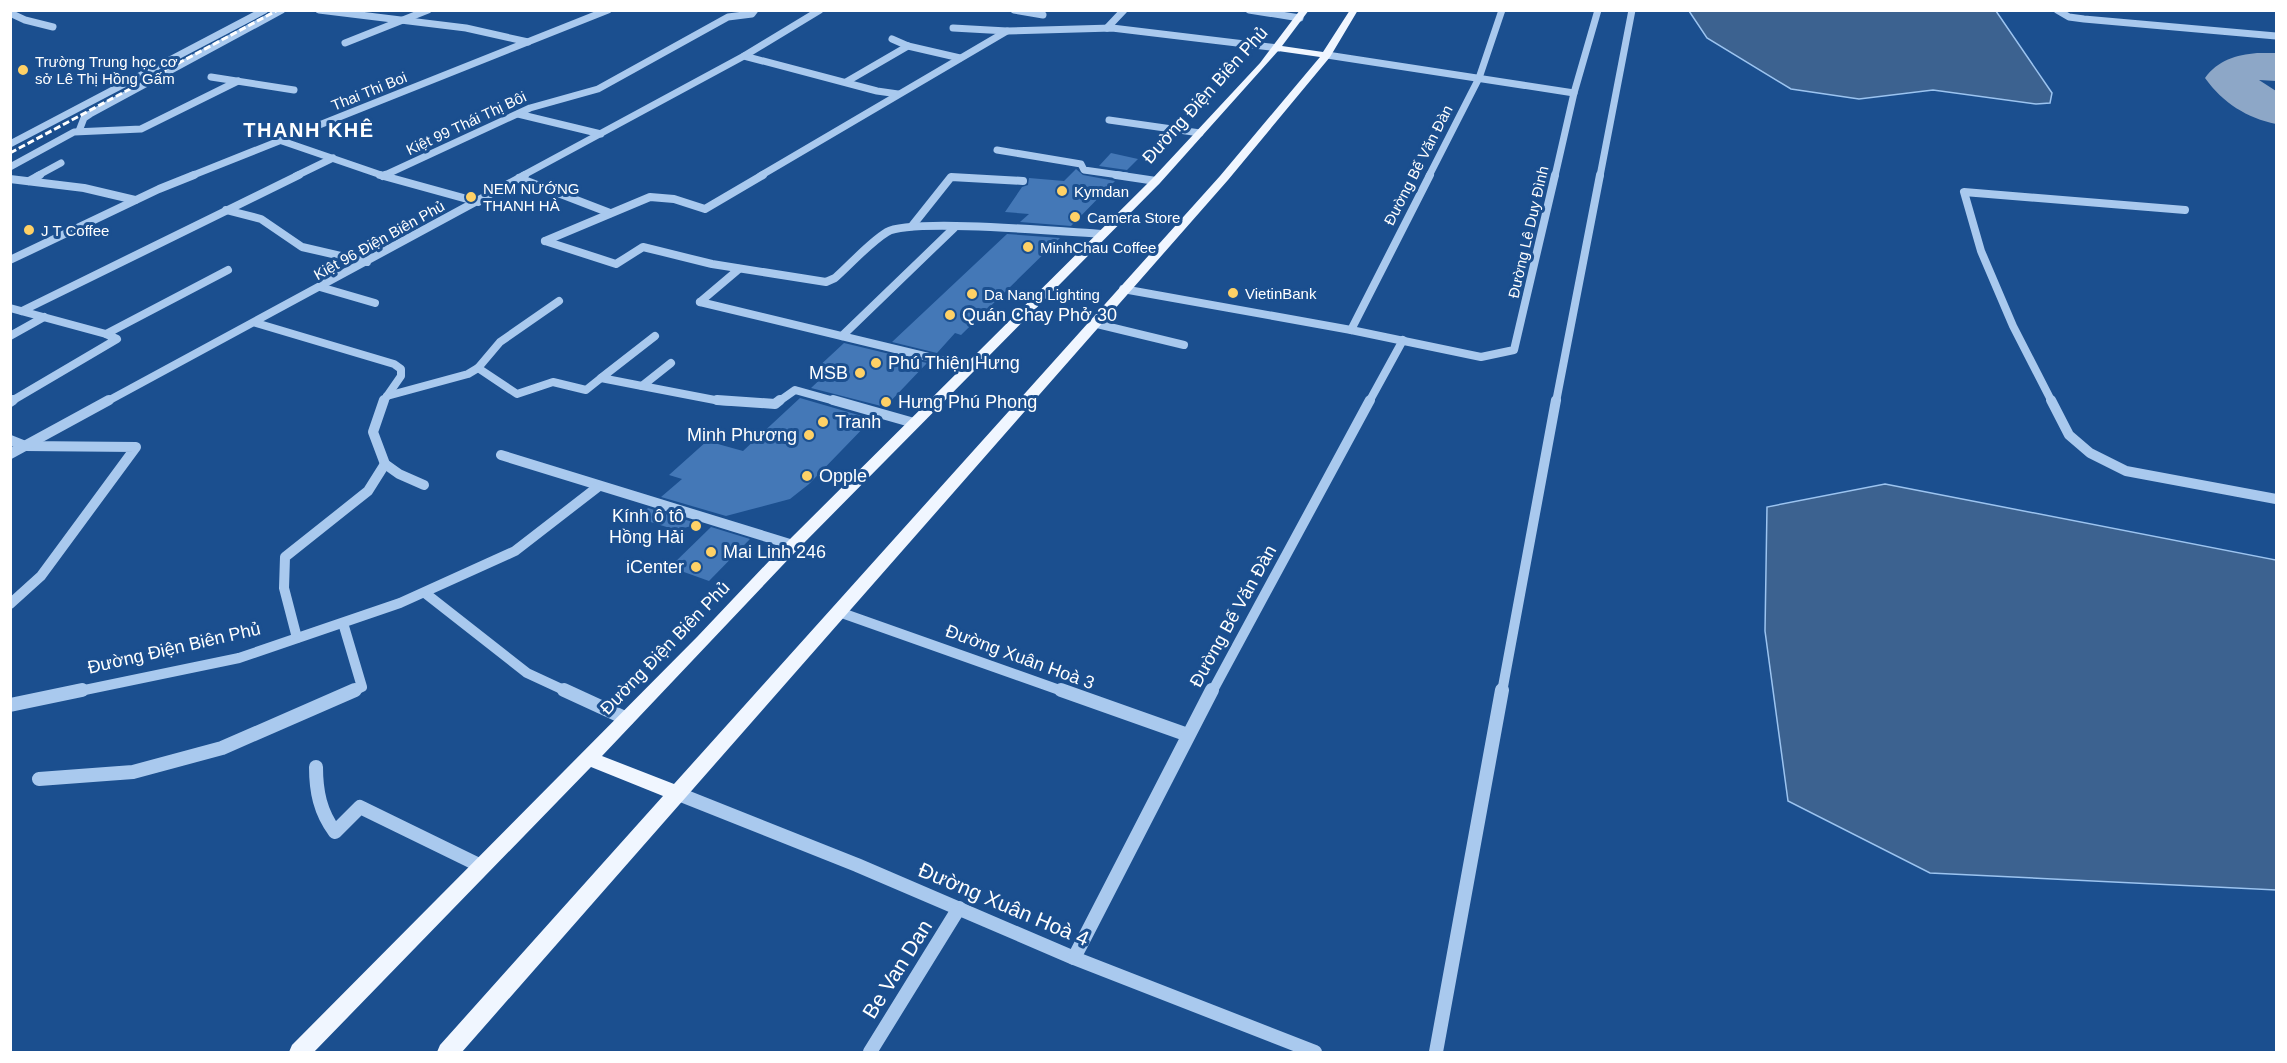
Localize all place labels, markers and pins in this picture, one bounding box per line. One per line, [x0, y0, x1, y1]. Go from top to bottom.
place label: Trường Trung học cơ sở Lê Thị Hồng Gấm [35, 53, 178, 87]
marker: Trường Trung học cơ sở Lê Thị Hồng Gấm [16, 63, 30, 77]
place label: NEM NƯỚNG THANH HÀ [483, 180, 580, 214]
place label: Kymdan [1074, 183, 1129, 200]
marker: Kymdan [1055, 184, 1069, 198]
marker: NEM NƯỚNG THANH HÀ [464, 190, 478, 204]
place label: Camera Store [1087, 209, 1180, 226]
marker: Camera Store [1068, 210, 1082, 224]
place label: J T Coffee [41, 222, 109, 239]
marker: J T Coffee [22, 223, 36, 237]
place label: MinhChau Coffee [1040, 239, 1156, 256]
marker: MinhChau Coffee [1021, 240, 1035, 254]
place label: VietinBank [1245, 285, 1317, 302]
place label: Da Nang Lighting [984, 286, 1100, 303]
marker: VietinBank [1226, 286, 1240, 300]
marker: Da Nang Lighting [965, 287, 979, 301]
place label: Quán Chay Phở 30 [962, 305, 1117, 325]
marker: Quán Chay Phở 30 [943, 308, 957, 322]
place label: Phú Thiện Hưng [888, 353, 1020, 373]
marker: Phú Thiện Hưng [869, 356, 883, 370]
place label: MSB [809, 363, 848, 383]
marker: MSB [853, 366, 867, 380]
place label: Hưng Phú Phong [898, 392, 1037, 412]
marker: Hưng Phú Phong [879, 395, 893, 409]
place label: Tranh [835, 412, 881, 432]
marker: Tranh [816, 415, 830, 429]
place label: Minh Phương [687, 425, 797, 445]
marker: Minh Phương [802, 428, 816, 442]
place label: Opple [819, 466, 867, 486]
marker: Opple [800, 469, 814, 483]
place label: Kính ô tô Hồng Hải [609, 506, 684, 547]
marker: Kính ô tô Hồng Hải [689, 519, 703, 533]
place label: Mai Linh 246 [723, 542, 826, 562]
marker: Mai Linh 246 [704, 545, 718, 559]
place label: iCenter [626, 557, 684, 577]
marker: iCenter [689, 560, 703, 574]

